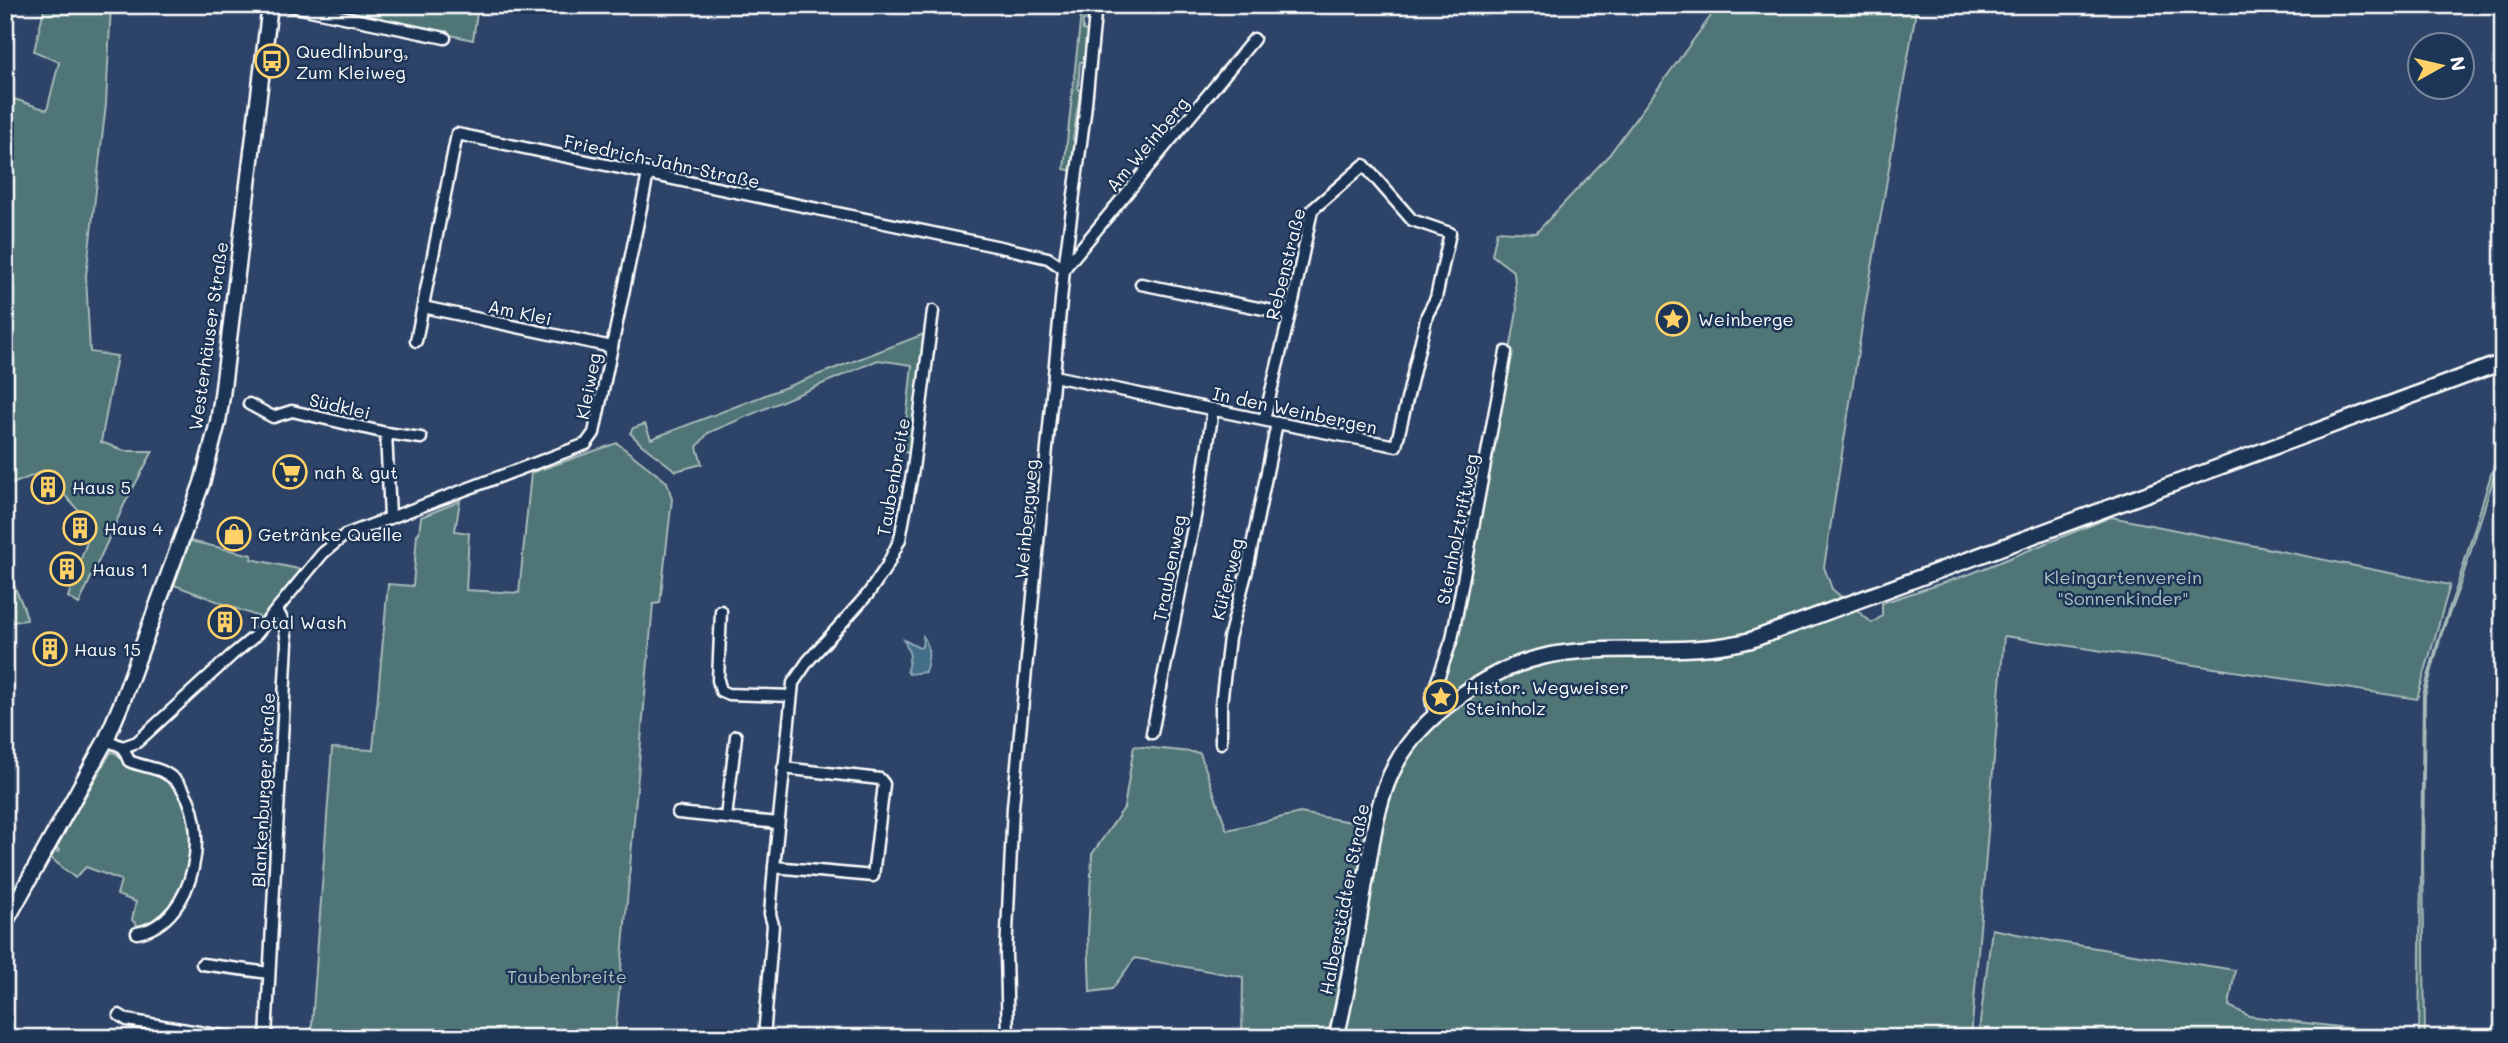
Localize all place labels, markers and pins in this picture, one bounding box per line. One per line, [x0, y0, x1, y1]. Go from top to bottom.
place label: Quedlinburg, Zum Kleiweg [296, 39, 409, 84]
bus stop icon: Quedlinburg, Zum Kleiweg [253, 42, 291, 80]
place icon: Weinberge [1654, 300, 1692, 338]
place label: Weinberge [1698, 307, 1794, 331]
supermarket icon: nah & gut [271, 453, 309, 491]
place label: nah & gut [314, 460, 398, 484]
building icon: Haus 5 [29, 468, 67, 506]
place label: Haus 5 [72, 475, 131, 499]
building icon: Haus 4 [61, 509, 99, 547]
shop icon: Getränke Quelle [215, 515, 253, 553]
place label: Haus 4 [104, 516, 163, 540]
place label: Getränke Quelle [258, 522, 402, 546]
building icon: Haus 1 [48, 550, 86, 588]
place label: Haus 1 [92, 557, 148, 581]
building icon: Total Wash [206, 603, 244, 641]
place label: Total Wash [250, 610, 346, 634]
building icon: Haus 15 [31, 630, 69, 668]
place label: Haus 15 [74, 637, 141, 661]
place label: Histor. Wegweiser Steinholz [1466, 675, 1629, 720]
place icon: Histor. Wegweiser Steinholz [1422, 678, 1460, 716]

